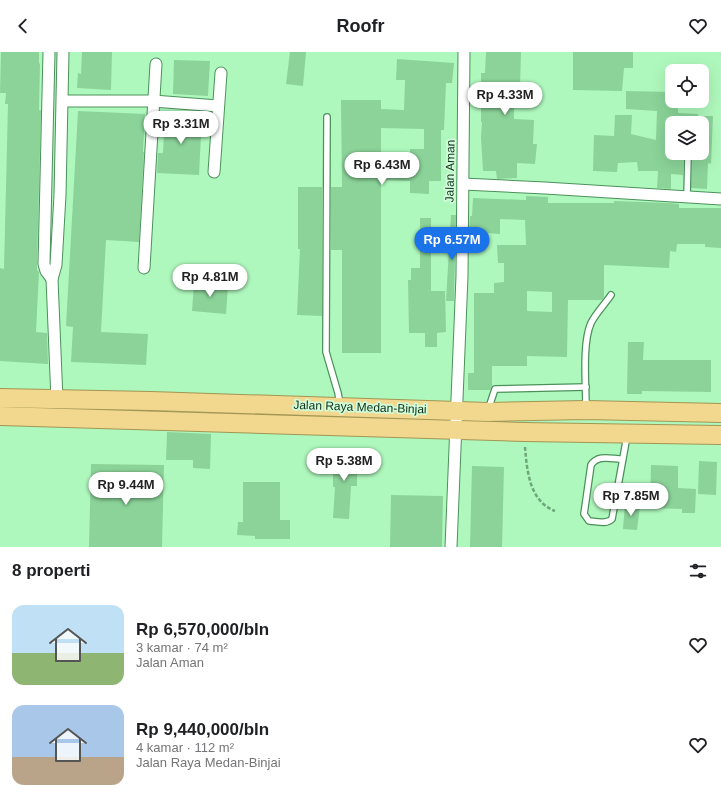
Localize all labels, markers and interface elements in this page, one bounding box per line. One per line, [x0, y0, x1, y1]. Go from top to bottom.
icon: back [12, 15, 34, 37]
icon: heart [687, 15, 709, 37]
text: Roofr [337, 16, 385, 36]
map controls [665, 64, 709, 160]
button: locate [665, 64, 709, 108]
pin: Rp 4.33M [464, 82, 546, 116]
text: Rp 4.33M [476, 87, 534, 102]
pin: Rp 3.31M [140, 111, 222, 145]
text: Rp 3.31M [152, 116, 210, 131]
button: layers [665, 116, 709, 160]
street label: Jalan Aman [442, 140, 458, 202]
pin: Rp 6.43M [341, 152, 423, 186]
text: Rp 6.43M [353, 157, 411, 172]
pin: Rp 6.57M [411, 227, 493, 261]
text: Rp 6.57M [423, 232, 481, 247]
pin: Rp 4.81M [169, 264, 251, 298]
text: Rp 4.81M [181, 269, 239, 284]
street label: Jalan Raya Medan-Binjai [293, 398, 427, 416]
pin: Rp 5.38M [303, 448, 385, 482]
text: Rp 5.38M [315, 453, 373, 468]
pin: Rp 9.44M [85, 472, 167, 506]
text: Rp 9.44M [97, 477, 155, 492]
pin: Rp 7.85M [590, 483, 672, 517]
text: Rp 7.85M [602, 488, 660, 503]
icon: filters [687, 560, 709, 582]
text: 8 properti [12, 561, 90, 580]
text: Rp 6,570,000/bln [136, 620, 269, 639]
icon: home [44, 621, 92, 669]
icon: heart [687, 634, 709, 656]
text: 3 kamar · 74 m² [136, 640, 228, 655]
text: Jalan Aman [136, 655, 204, 670]
text: Rp 9,440,000/bln [136, 720, 269, 739]
icon: home [44, 721, 92, 769]
icon: heart [687, 734, 709, 756]
text: 4 kamar · 112 m² [136, 740, 234, 755]
text: Jalan Raya Medan-Binjai [136, 755, 281, 770]

